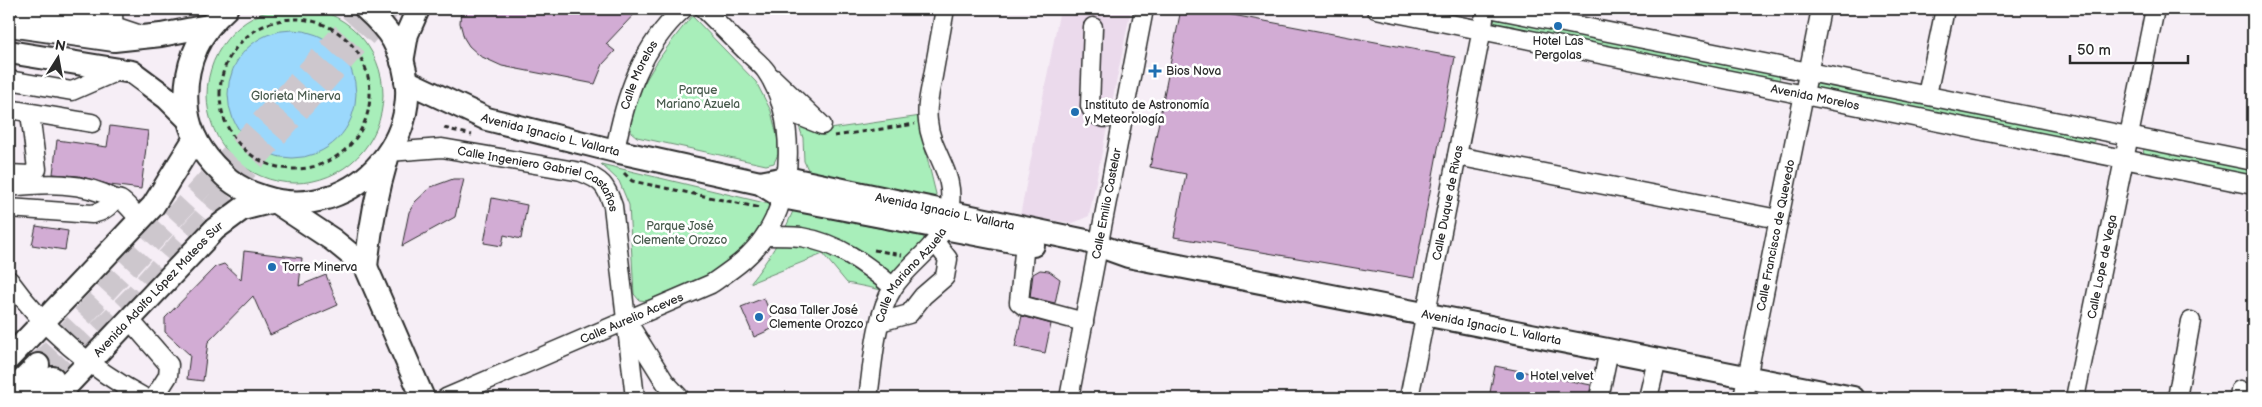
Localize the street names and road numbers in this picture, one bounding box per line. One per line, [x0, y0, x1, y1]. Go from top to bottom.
street label: Calle Morelos [618, 38, 661, 112]
street label: Avenida Morelos [1769, 81, 1861, 114]
street label: Avenida Ignacio L. Vallarta [479, 110, 621, 160]
street label: Calle Ingeniero Gabriel Castaños [456, 144, 621, 213]
street label: Calle Duque de Rivas [1429, 144, 1467, 262]
street label: Calle Emilio Castelar [1089, 146, 1125, 260]
street label: Calle Francisco de Quevedo [1754, 158, 1799, 312]
street label: Avenida Ignacio L. Vallarta [874, 190, 1016, 234]
street label: Calle Lope de Vega [2084, 213, 2121, 320]
street label: Avenida Adolfo López Mateos Sur [91, 218, 227, 360]
street label: Calle Mariano Azuela [873, 225, 950, 325]
street label: Calle Aurelio Aceves [578, 290, 686, 347]
street label: Avenida Ignacio L. Vallarta [1420, 307, 1563, 349]

